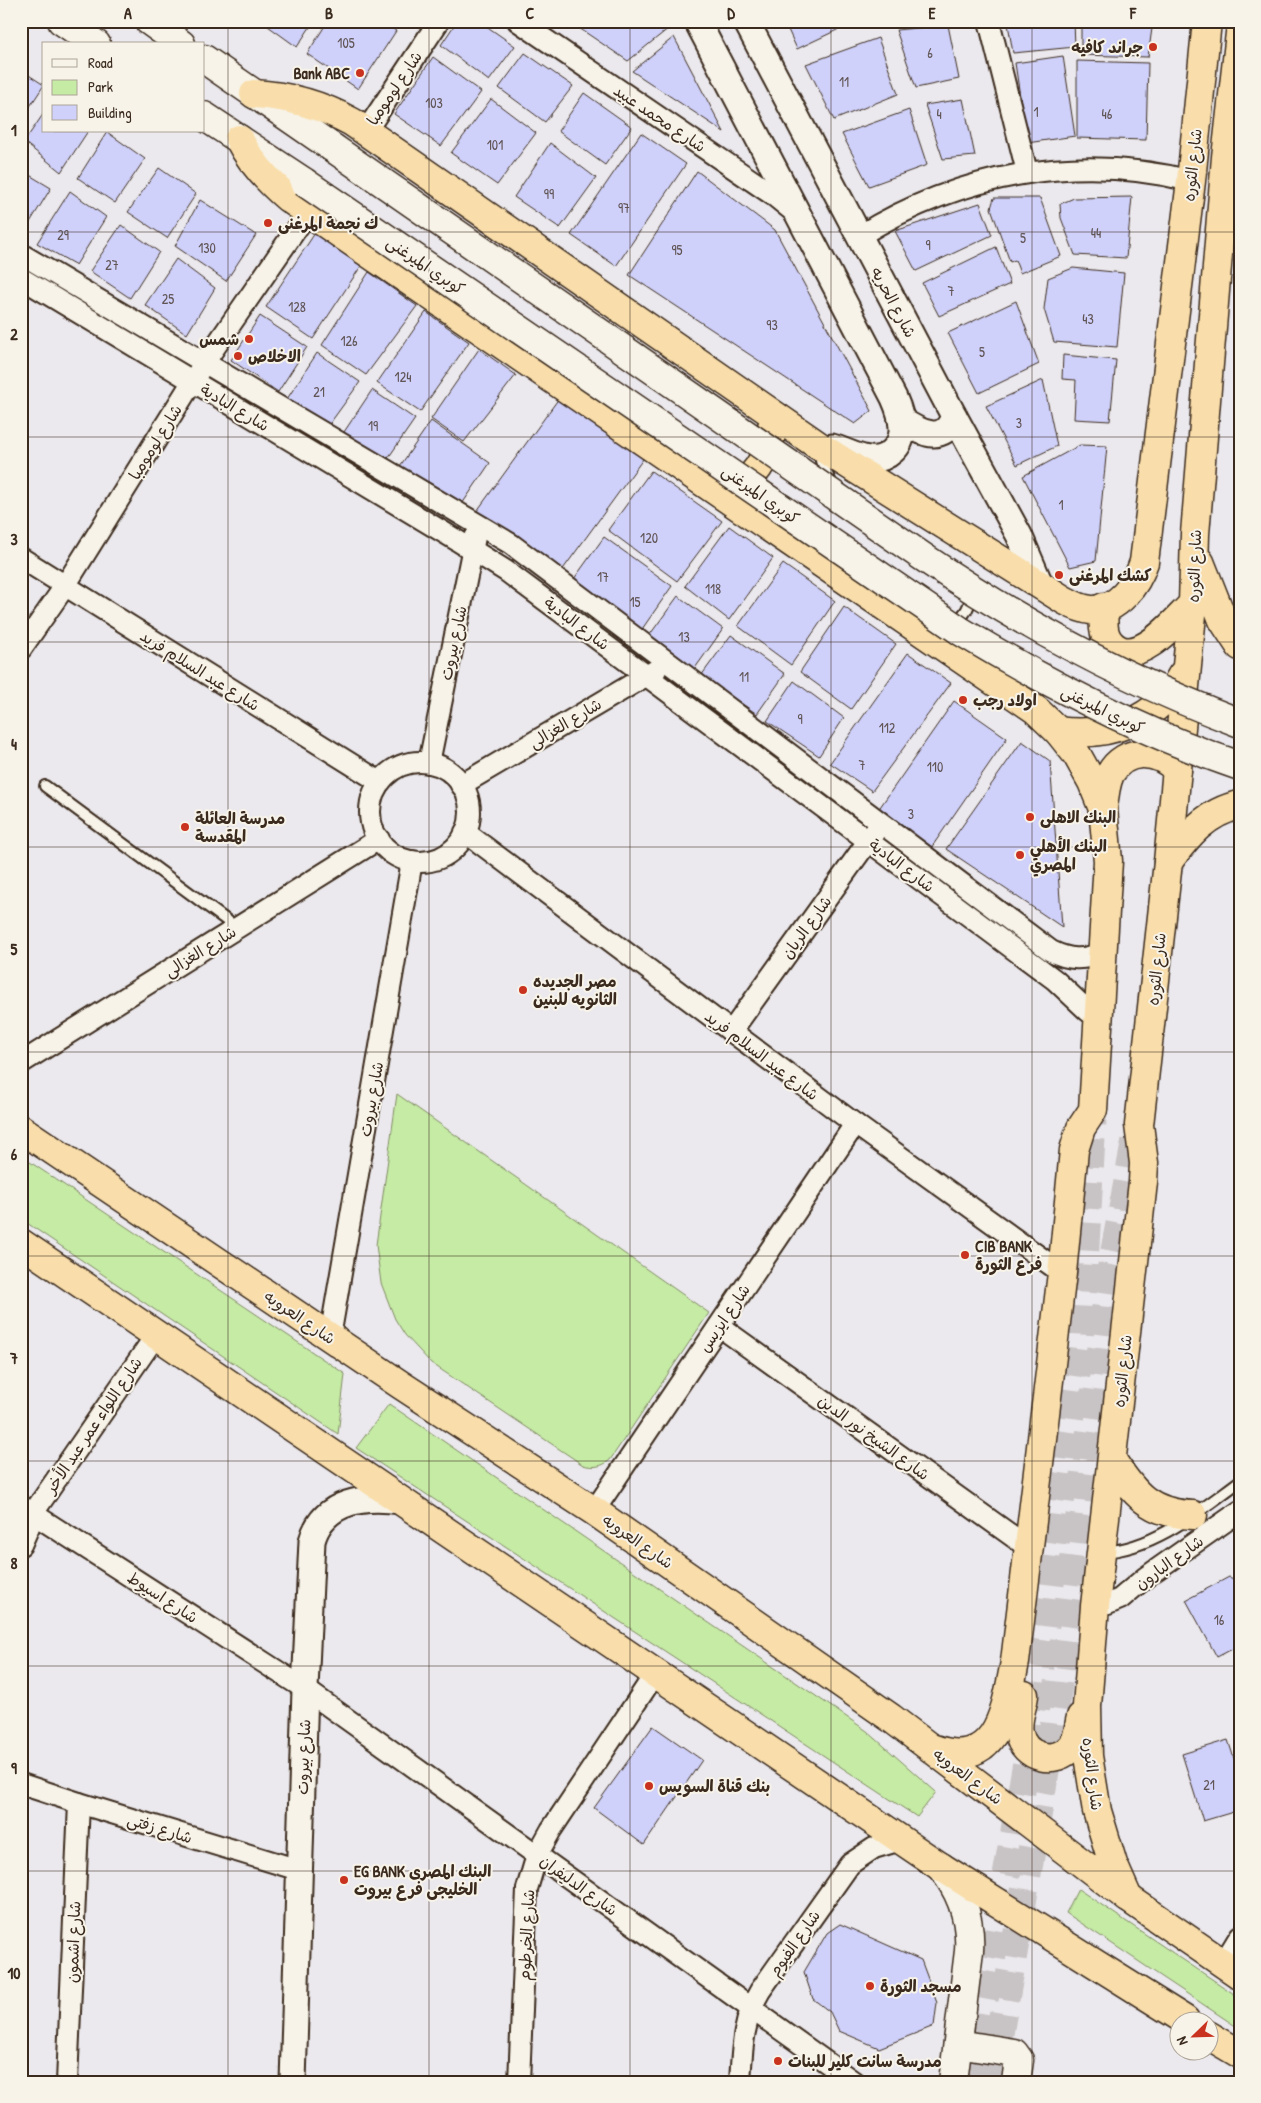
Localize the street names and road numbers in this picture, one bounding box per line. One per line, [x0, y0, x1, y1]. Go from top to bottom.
street label: شارع لومومبا [361, 47, 428, 130]
street label: شارع محمد عبيد [609, 79, 710, 158]
street label: شارع الثوره [1177, 127, 1208, 203]
street label: كوبري الميرغنى [382, 231, 470, 300]
street label: شارع الحريه [865, 263, 922, 342]
street label: شارع البادية [196, 378, 274, 437]
street label: شارع لومومبا [123, 400, 188, 484]
street label: كوبري الميرغنى [717, 459, 804, 530]
street label: شارع الثوره [1182, 529, 1207, 603]
street label: شارع البادية [539, 591, 614, 656]
street label: شارع بيروت [434, 604, 473, 683]
street label: شارع عبد السلام فريد [135, 624, 264, 717]
street label: كوبري الميرغنى [1057, 679, 1148, 740]
street label: شارع الغزالى [525, 693, 606, 754]
street label: شارع البادية [864, 833, 939, 898]
street label: شارع الريان [776, 891, 837, 964]
street label: شارع الغزالى [160, 920, 241, 983]
street label: شارع الثوره [1141, 931, 1172, 1007]
street label: شارع عبد السلام فريد [699, 1005, 823, 1107]
street label: شارع بيروت [354, 1060, 389, 1138]
street label: شارع ايزيس [693, 1280, 756, 1357]
street label: شارع العروبه [259, 1285, 340, 1350]
street label: شارع الثوره [1107, 1333, 1138, 1409]
street label: شارع اللواء عمر عبد الأخر [38, 1352, 148, 1500]
street label: شارع الشيخ نور الدين [813, 1389, 934, 1486]
street label: شارع العروبه [598, 1509, 678, 1574]
street label: شارع البارون [1130, 1530, 1208, 1595]
street label: شارع اسيوط [123, 1566, 202, 1629]
street label: شارع بيروت [291, 1719, 316, 1795]
street label: شارع الثوره [1077, 1736, 1108, 1812]
street label: شارع العروبه [928, 1743, 1007, 1810]
street label: شارع زفتى [124, 1808, 195, 1849]
street label: شارع الدليفران [535, 1849, 622, 1921]
street label: شارع الخرطوم [513, 1889, 541, 1981]
street label: شارع اشمون [61, 1901, 86, 1983]
street label: شارع الفيوم [763, 1905, 827, 1982]

